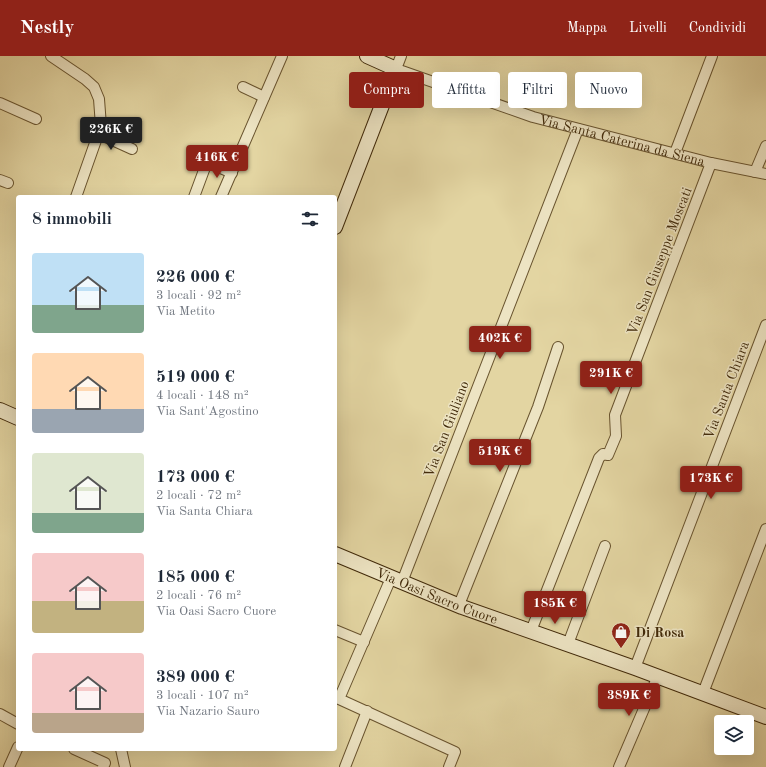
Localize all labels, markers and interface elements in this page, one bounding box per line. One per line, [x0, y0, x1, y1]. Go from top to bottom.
text: Nestly [20, 19, 74, 38]
text: Mappa [567, 21, 607, 35]
text: Livelli [629, 21, 667, 35]
text: Condividi [689, 21, 746, 35]
chip: Compra [349, 72, 424, 108]
chip: Affitta [432, 72, 500, 108]
chip: Filtri [508, 72, 567, 108]
chip: Nuovo [575, 72, 642, 108]
street label: Via Santa Caterina da Siena [537, 113, 706, 169]
pin: 226K € [78, 117, 144, 151]
text: 226K € [89, 123, 133, 136]
pin: 416K € [184, 145, 250, 179]
text: 416K € [195, 151, 239, 164]
street label: Via San Giuseppe Moscati [625, 185, 695, 337]
icon: filters [299, 208, 321, 230]
text: 8 immobili [32, 211, 112, 228]
icon: home [64, 269, 112, 317]
text: 226 000 € [156, 269, 235, 286]
text: 3 locali · 92 m² [156, 289, 241, 302]
text: Via Metito [156, 305, 215, 318]
pin: 402K € [467, 326, 533, 360]
text: 402K € [478, 332, 522, 345]
street label: Via Santa Chiara [702, 339, 752, 441]
pin: 291K € [578, 361, 644, 395]
text: 291K € [589, 367, 633, 380]
icon: home [64, 369, 112, 417]
text: 519 000 € [156, 369, 235, 386]
street label: Via San Giuliano [422, 379, 472, 480]
text: 4 locali · 148 m² [156, 389, 249, 402]
text: Via Sant'Agostino [156, 405, 259, 418]
pin: 519K € [467, 439, 533, 473]
text: 519K € [478, 445, 522, 458]
pin: 173K € [678, 466, 744, 500]
icon: home [64, 469, 112, 517]
text: 173 000 € [156, 469, 235, 486]
text: 173K € [689, 472, 733, 485]
text: 2 locali · 72 m² [156, 489, 241, 502]
text: Via Santa Chiara [156, 505, 253, 518]
street label: Via Oasi Sacro Cuore [374, 566, 499, 627]
icon: home [64, 569, 112, 617]
text: 185 000 € [156, 569, 235, 586]
text: 2 locali · 76 m² [156, 589, 241, 602]
pin: 185K € [522, 591, 588, 625]
text: 185K € [533, 597, 577, 610]
text: Via Oasi Sacro Cuore [156, 605, 276, 618]
shop icon: Di Rosa [610, 621, 632, 649]
place label: Di Rosa [635, 626, 684, 640]
icon: home [64, 669, 112, 717]
text: 389 000 € [156, 669, 235, 686]
pin: 389K € [596, 683, 662, 717]
text: 3 locali · 107 m² [156, 689, 249, 702]
text: 389K € [607, 689, 651, 702]
text: Via Nazario Sauro [156, 705, 260, 718]
map controls [714, 715, 754, 755]
button: layers [714, 715, 754, 755]

